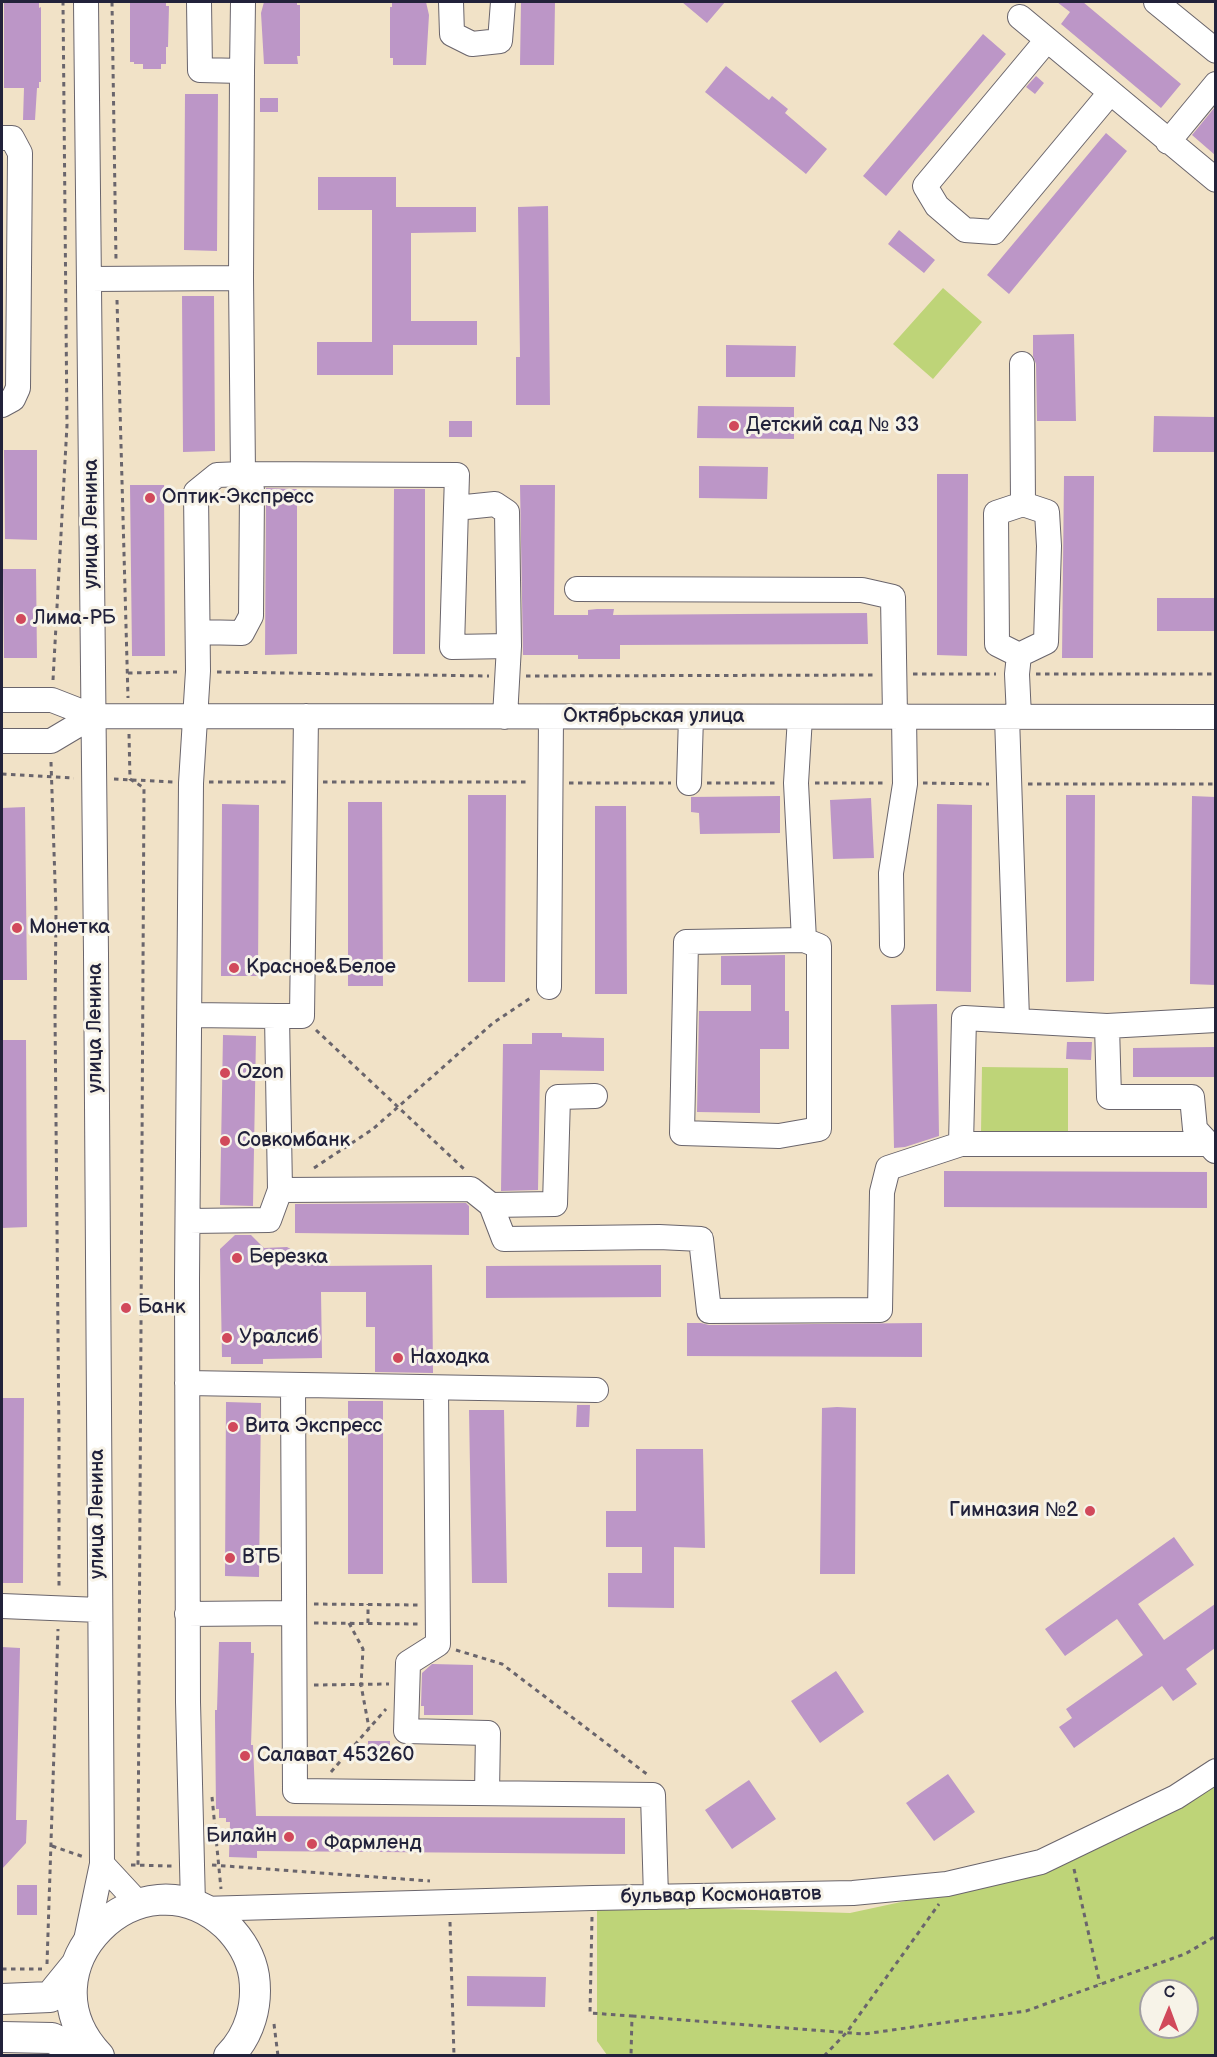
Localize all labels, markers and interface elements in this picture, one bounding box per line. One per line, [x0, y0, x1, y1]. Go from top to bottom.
place label: Детский сад № 33 [746, 414, 919, 438]
marker: Детский сад № 33 [727, 419, 741, 433]
street label: улица Ленина [80, 459, 104, 589]
place label: Оптик-Экспресс [162, 486, 314, 510]
marker: Оптик-Экспресс [143, 491, 157, 505]
place label: Лима-РБ [33, 607, 116, 631]
marker: Лима-РБ [14, 612, 28, 626]
street label: Октябрьская улица [563, 705, 745, 729]
place label: Монетка [29, 916, 110, 940]
marker: Монетка [10, 921, 24, 935]
place label: Красное&Белое [246, 956, 396, 980]
marker: Красное&Белое [227, 961, 241, 975]
street label: улица Ленина [84, 963, 108, 1093]
place label: Ozon [237, 1061, 284, 1085]
marker: Ozon [218, 1066, 232, 1080]
place label: Совкомбанк [237, 1129, 350, 1153]
marker: Совкомбанк [218, 1134, 232, 1148]
place label: Березка [249, 1246, 328, 1270]
marker: Березка [230, 1251, 244, 1265]
place label: Банк [138, 1296, 186, 1320]
marker: Банк [119, 1301, 133, 1315]
place label: Уралсиб [239, 1326, 318, 1350]
marker: Уралсиб [220, 1331, 234, 1345]
place label: Находка [410, 1346, 490, 1370]
marker: Находка [391, 1351, 405, 1365]
place label: Вита Экспресс [245, 1415, 382, 1439]
marker: Вита Экспресс [226, 1420, 240, 1434]
street label: улица Ленина [86, 1449, 110, 1579]
place label: Гимназия №2 [949, 1499, 1078, 1523]
marker: Гимназия №2 [1083, 1504, 1097, 1518]
place label: ВТБ [242, 1546, 280, 1570]
marker: ВТБ [223, 1551, 237, 1565]
place label: Салават 453260 [257, 1744, 414, 1768]
marker: Салават 453260 [238, 1749, 252, 1763]
place label: Билайн [206, 1825, 277, 1849]
marker: Билайн [282, 1830, 296, 1844]
place label: Фармленд [324, 1832, 422, 1856]
marker: Фармленд [305, 1837, 319, 1851]
street label: бульвар Космонавтов [621, 1882, 821, 1910]
north arrow [1139, 1979, 1199, 2039]
text: С [1164, 1983, 1175, 2002]

